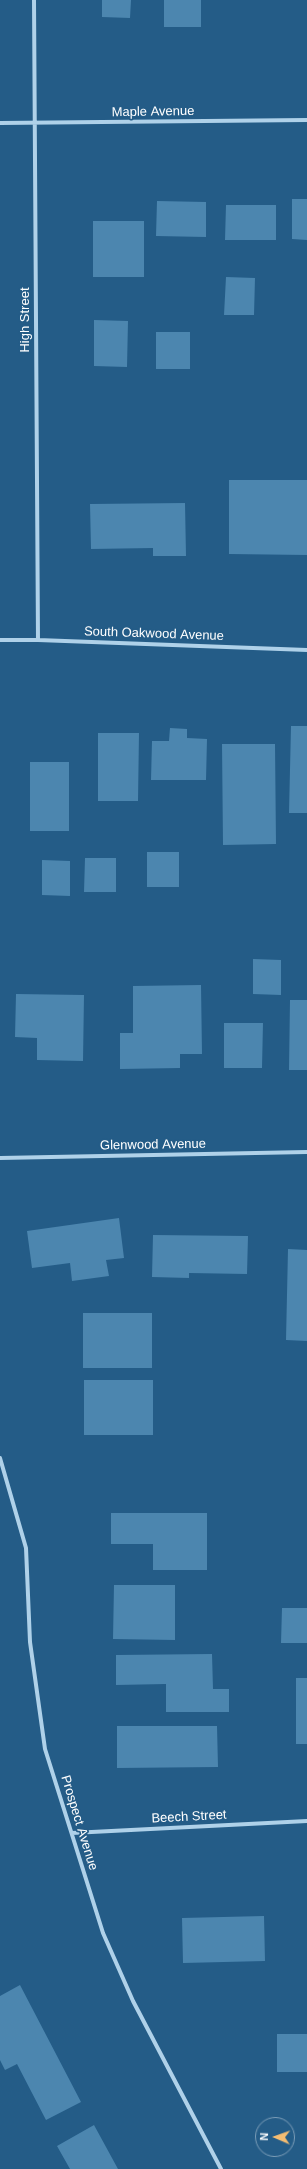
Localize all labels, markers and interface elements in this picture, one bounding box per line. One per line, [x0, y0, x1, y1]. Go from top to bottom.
street label: Maple Avenue [111, 103, 195, 121]
street label: High Street [17, 287, 33, 353]
street label: South Oakwood Avenue [84, 624, 224, 644]
street label: Glenwood Avenue [100, 1136, 206, 1154]
street label: Prospect Avenue [57, 1773, 101, 1873]
street label: Beech Street [151, 1807, 227, 1827]
north arrow [255, 2117, 295, 2157]
text: N [258, 2132, 270, 2141]

